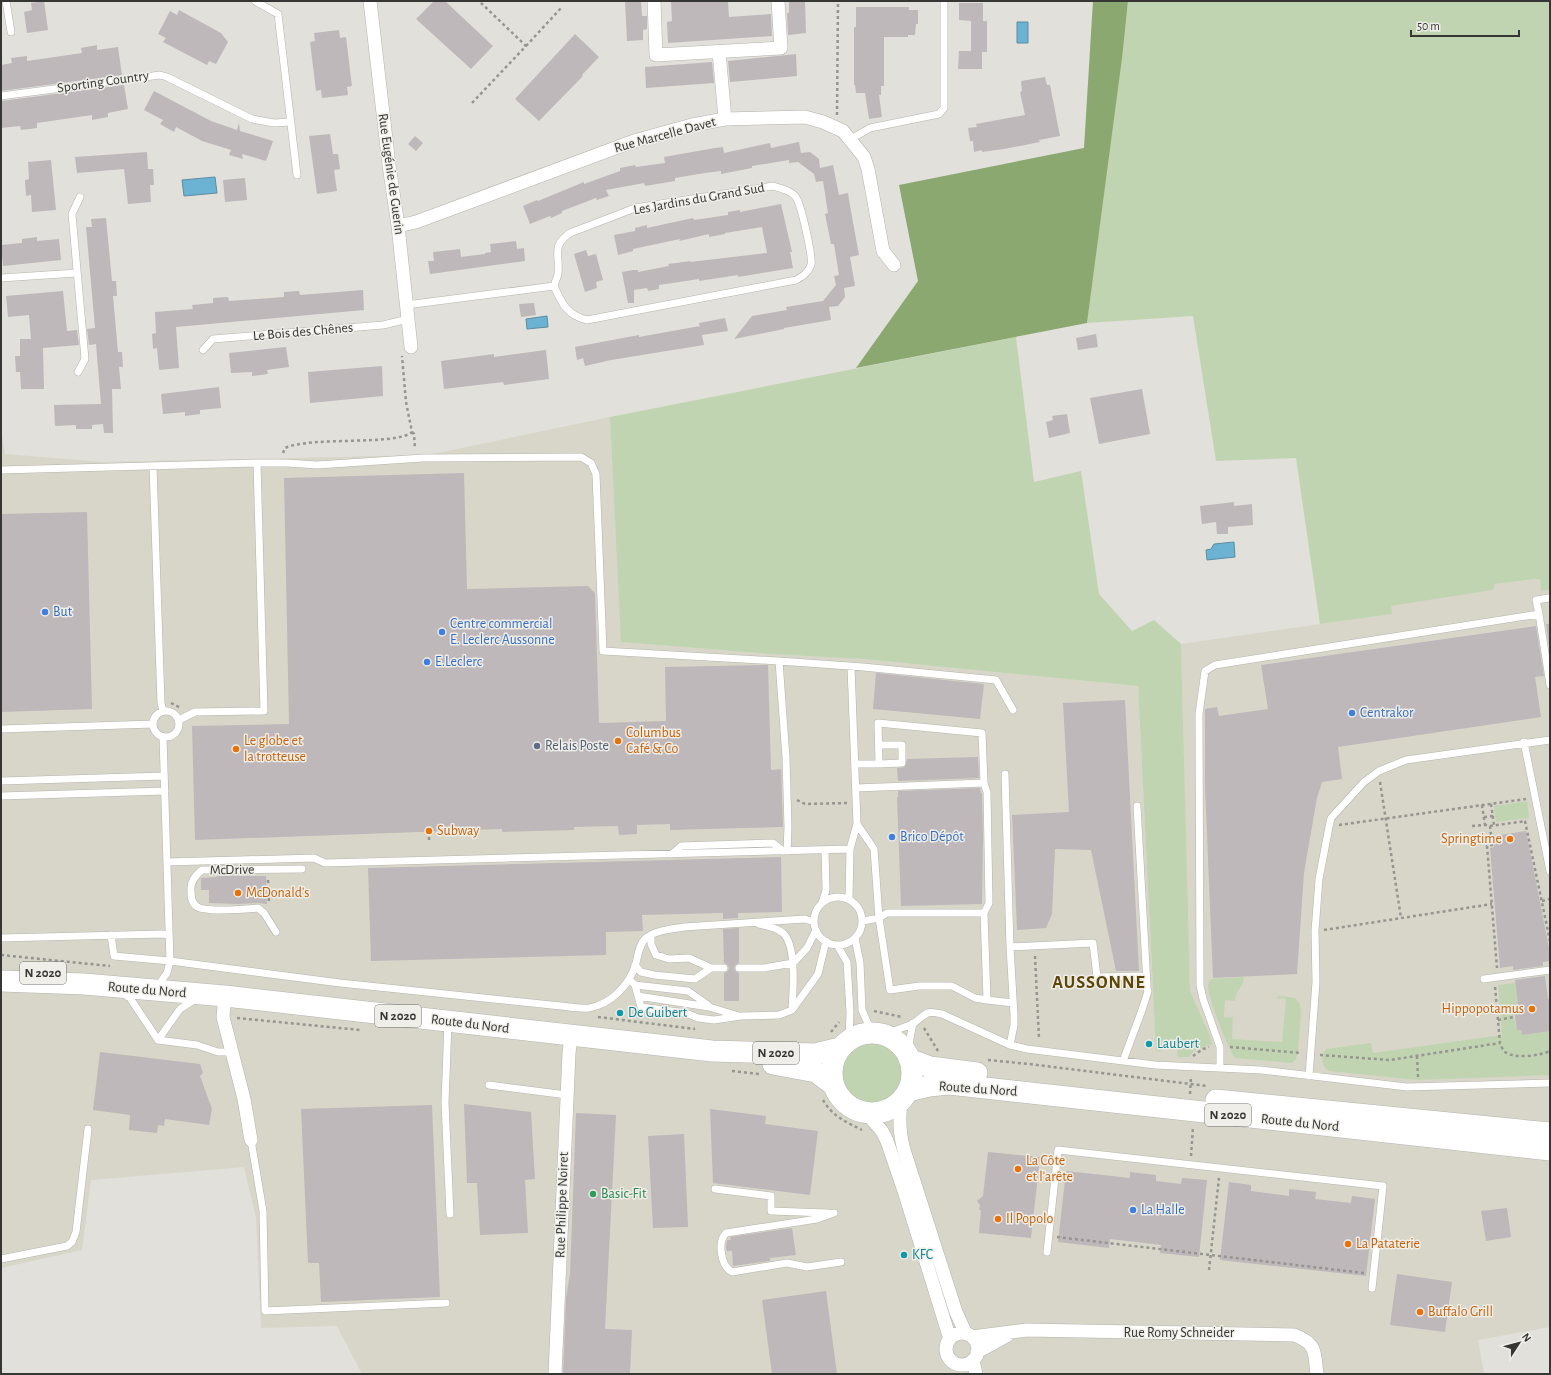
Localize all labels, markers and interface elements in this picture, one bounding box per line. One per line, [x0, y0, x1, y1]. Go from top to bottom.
scale bar [1411, 12, 1519, 38]
text: 50 m [1417, 20, 1440, 32]
street label: Sporting Country [56, 69, 150, 95]
street label: Rue Eugénie de Guerin [376, 112, 406, 236]
street label: Rue Marcelle Davet [613, 115, 718, 155]
street label: Les Jardins du Grand Sud [632, 181, 766, 217]
street label: Le Bois des Chênes [252, 321, 354, 343]
place label: But [53, 605, 73, 619]
marker: But [40, 607, 50, 617]
place label: Centre commercial E. Leclerc Aussonne [450, 617, 555, 647]
marker: Centre commercial E. Leclerc Aussonne [437, 627, 447, 637]
place label: E.Leclerc [435, 655, 483, 669]
marker: E.Leclerc [422, 657, 432, 667]
place label: Centrakor [1360, 706, 1414, 720]
marker: Centrakor [1347, 708, 1357, 718]
place label: Columbus Café & Co [626, 726, 681, 756]
place label: Le globe et la trotteuse [244, 734, 306, 764]
marker: Columbus Café & Co [613, 736, 623, 746]
place label: Relais Poste [545, 739, 609, 753]
marker: Relais Poste [532, 741, 542, 751]
marker: Le globe et la trotteuse [231, 744, 241, 754]
place label: Subway [437, 824, 479, 838]
marker: Subway [424, 826, 434, 836]
place label: Brico Dépôt [900, 830, 964, 844]
marker: Brico Dépôt [887, 832, 897, 842]
place label: Springtime [1441, 832, 1502, 846]
marker: Springtime [1505, 834, 1515, 844]
street label: McDrive [209, 863, 255, 877]
place label: McDonald's [246, 886, 309, 900]
marker: McDonald's [233, 888, 243, 898]
road number: N 2020 [20, 962, 66, 984]
district label: AUSSONNE [1052, 974, 1146, 992]
street label: Route du Nord [107, 980, 187, 1000]
place label: Hippopotamus [1442, 1002, 1524, 1016]
marker: Hippopotamus [1527, 1004, 1537, 1014]
road number: N 2020 [375, 1005, 421, 1027]
place label: De Guibert [628, 1006, 688, 1020]
marker: De Guibert [615, 1008, 625, 1018]
street label: Route du Nord [430, 1012, 510, 1036]
place label: Laubert [1157, 1037, 1200, 1051]
marker: Laubert [1144, 1039, 1154, 1049]
road number: N 2020 [753, 1042, 799, 1064]
street label: Route du Nord [938, 1079, 1018, 1099]
road number: N 2020 [1205, 1104, 1251, 1126]
street label: Route du Nord [1260, 1112, 1340, 1134]
street label: Rue Philippe Noiret [553, 1151, 571, 1258]
place label: La Côte et l'arête [1026, 1154, 1073, 1184]
marker: La Côte et l'arête [1013, 1164, 1023, 1174]
place label: Basic-Fit [601, 1187, 647, 1201]
marker: Basic-Fit [588, 1189, 598, 1199]
place label: La Halle [1141, 1203, 1185, 1217]
marker: La Halle [1128, 1205, 1138, 1215]
place label: Il Popolo [1006, 1212, 1054, 1226]
marker: Il Popolo [993, 1214, 1003, 1224]
place label: La Pataterie [1356, 1237, 1420, 1251]
marker: La Pataterie [1343, 1239, 1353, 1249]
place label: KFC [912, 1248, 933, 1262]
marker: KFC [899, 1250, 909, 1260]
place label: Buffalo Grill [1428, 1305, 1493, 1319]
marker: Buffalo Grill [1415, 1307, 1425, 1317]
north arrow [1499, 1323, 1539, 1363]
street label: Rue Romy Schneider [1124, 1326, 1235, 1340]
text: N [1520, 1331, 1533, 1344]

